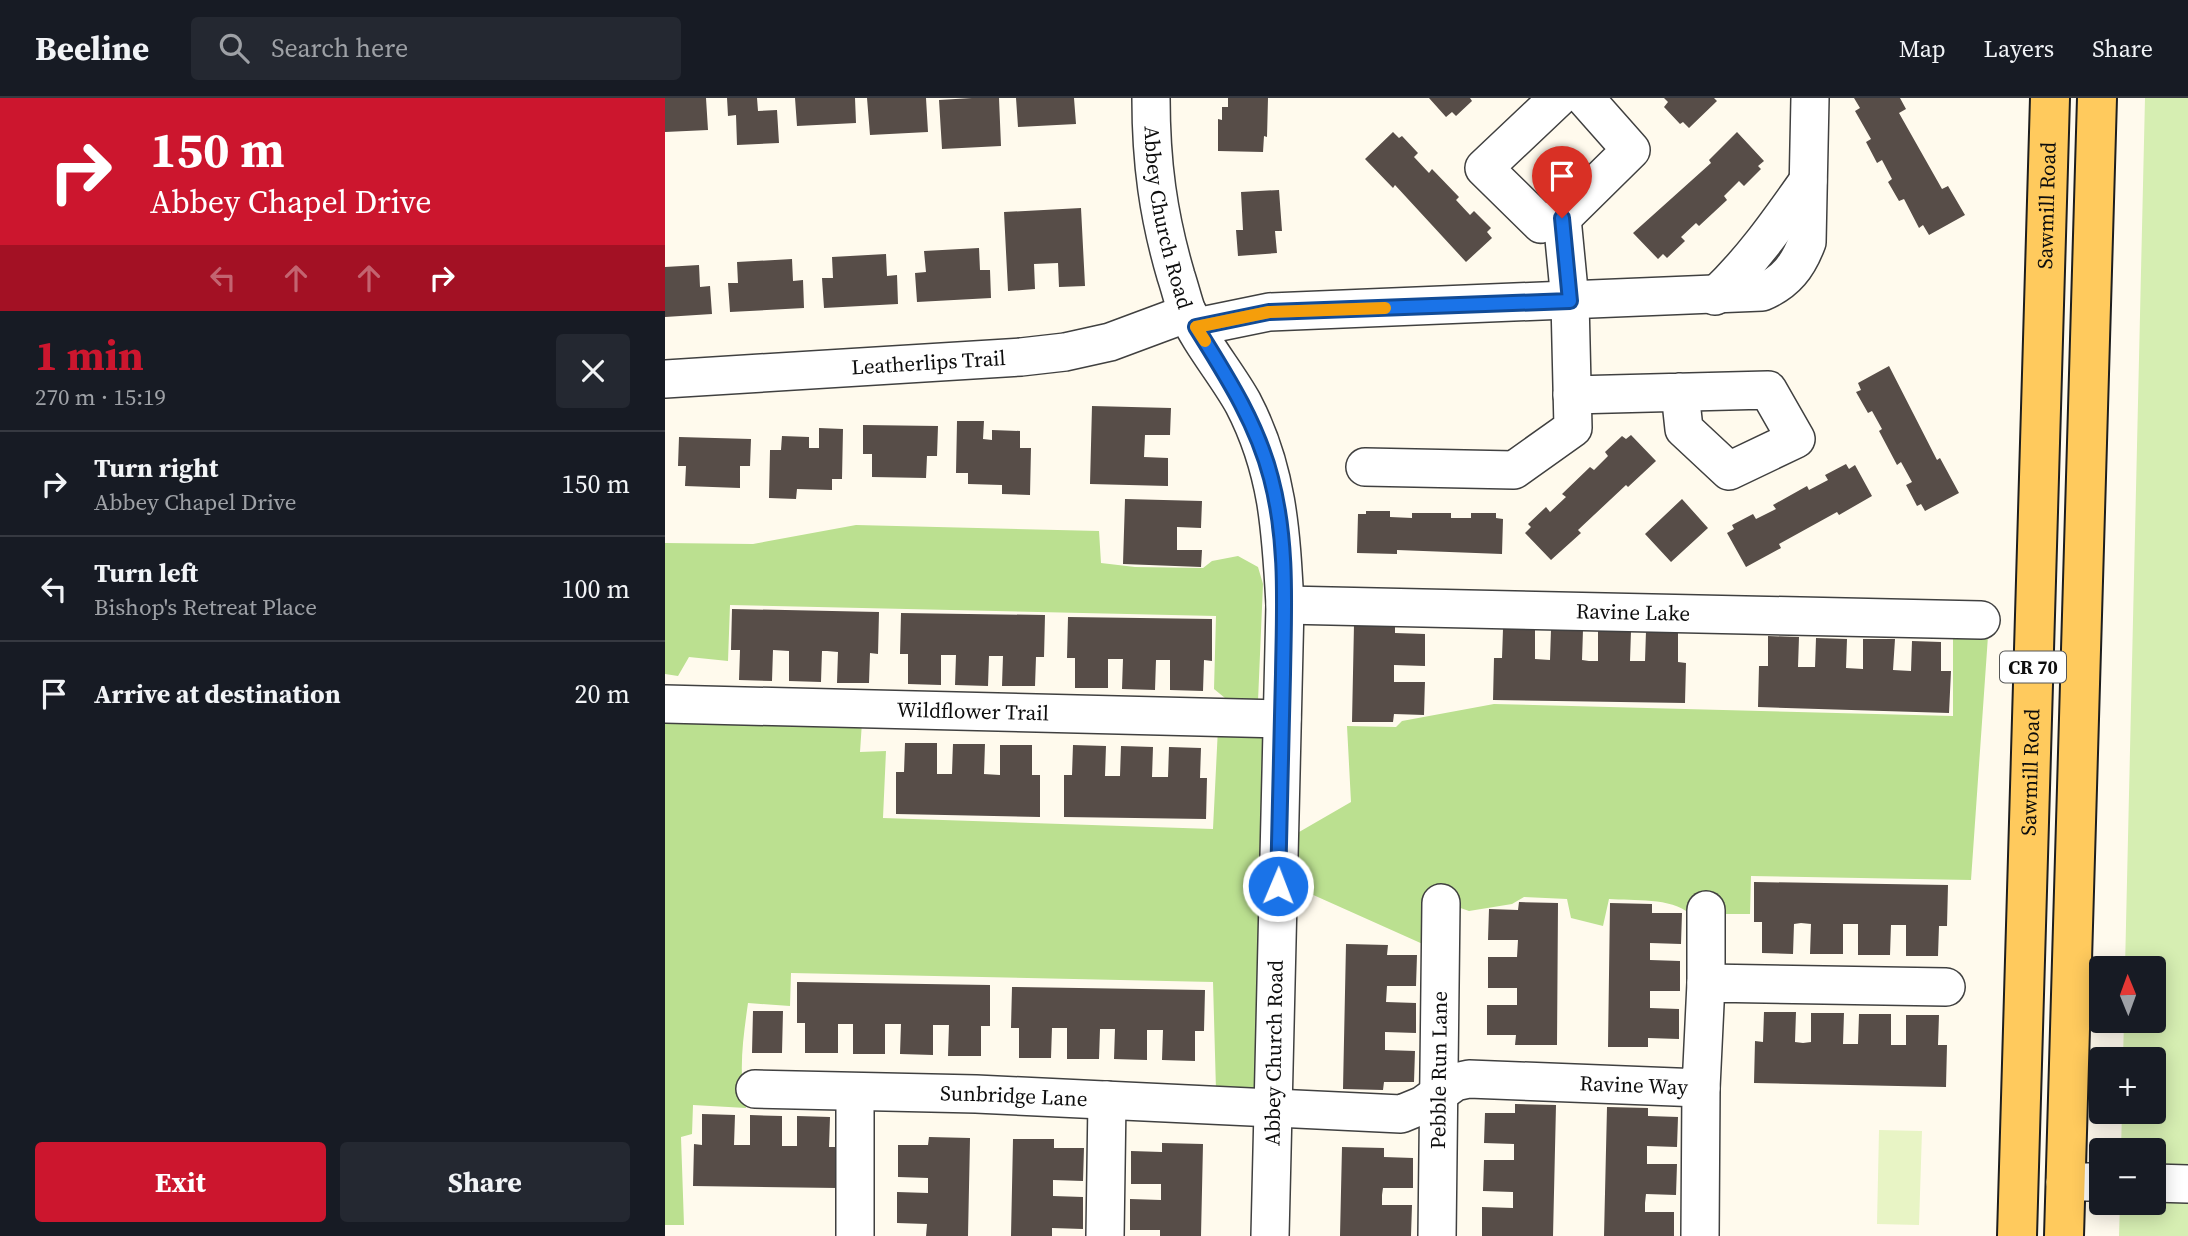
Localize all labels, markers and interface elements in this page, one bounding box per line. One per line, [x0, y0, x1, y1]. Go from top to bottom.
search box [191, 17, 681, 80]
text: Beeline [35, 26, 149, 71]
icon: search [215, 29, 253, 67]
text: Search here [271, 30, 408, 66]
text: Map [1899, 32, 1946, 65]
text: Layers [1984, 32, 2054, 65]
text: Share [2092, 32, 2153, 65]
text: 150 m [150, 116, 285, 183]
street label: Abbey Church Road [1137, 125, 1200, 313]
icon: right [35, 126, 126, 217]
street label: Sawmill Road [2030, 141, 2063, 269]
pin [1532, 146, 1592, 218]
icon: arrive [1543, 157, 1581, 195]
text: Abbey Chapel Drive [150, 180, 432, 224]
icon: left [204, 259, 242, 297]
icon: ahead [277, 259, 315, 297]
icon: ahead [350, 259, 388, 297]
icon: right [423, 259, 461, 297]
text: 1 min [35, 326, 144, 384]
button: close [556, 334, 630, 408]
street label: Leatherlips Trail [850, 343, 1007, 381]
text: 270 m · 15:19 [35, 381, 166, 413]
text: Turn right [94, 450, 218, 486]
icon: right [35, 465, 73, 503]
text: 150 m [562, 466, 630, 502]
text: Abbey Chapel Drive [94, 486, 296, 518]
text: Turn left [94, 555, 198, 591]
icon: left [35, 570, 73, 608]
text: 100 m [562, 571, 630, 607]
text: Bishop's Retreat Place [94, 591, 317, 623]
street label: Ravine Lake [1576, 596, 1690, 628]
road number: CR 70 [2000, 652, 2066, 682]
icon: arrive [35, 675, 73, 713]
text: Arrive at destination [94, 676, 341, 712]
text: 20 m [575, 676, 630, 712]
street label: Wildflower Trail [896, 695, 1049, 727]
street label: Sawmill Road [2014, 708, 2046, 836]
position arrow [1241, 849, 1315, 923]
north arrow [2089, 956, 2167, 1032]
map controls [2089, 956, 2166, 1215]
street label: Abbey Church Road [1257, 960, 1290, 1146]
street label: Pebble Run Lane [1423, 991, 1454, 1149]
button: + [2089, 1047, 2166, 1124]
street label: Ravine Way [1579, 1068, 1689, 1101]
street label: Sunbridge Lane [940, 1078, 1088, 1113]
button: − [2089, 1138, 2166, 1215]
button: Exit [35, 1142, 326, 1222]
button: Share [340, 1142, 630, 1222]

